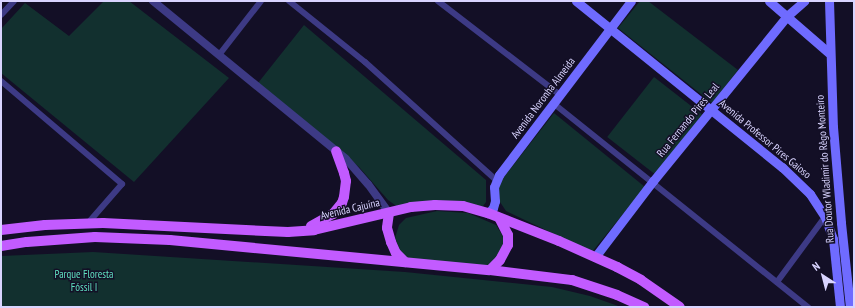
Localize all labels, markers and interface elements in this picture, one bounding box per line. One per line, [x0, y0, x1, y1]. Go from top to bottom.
street label: Avenida Noronha Almeida [508, 55, 578, 141]
street label: Rua Fernando Pires Leal [654, 80, 722, 160]
street label: Rua Doutor Wladimir do Rêgo Monteiro [813, 94, 837, 244]
street label: Avenida Professor Pires Gaioso [716, 97, 814, 181]
street label: Avenida Cajuína [319, 196, 381, 222]
north arrow [803, 256, 843, 296]
text: N [809, 259, 822, 274]
park label: Parque Floresta Fóssil I [54, 268, 114, 294]

